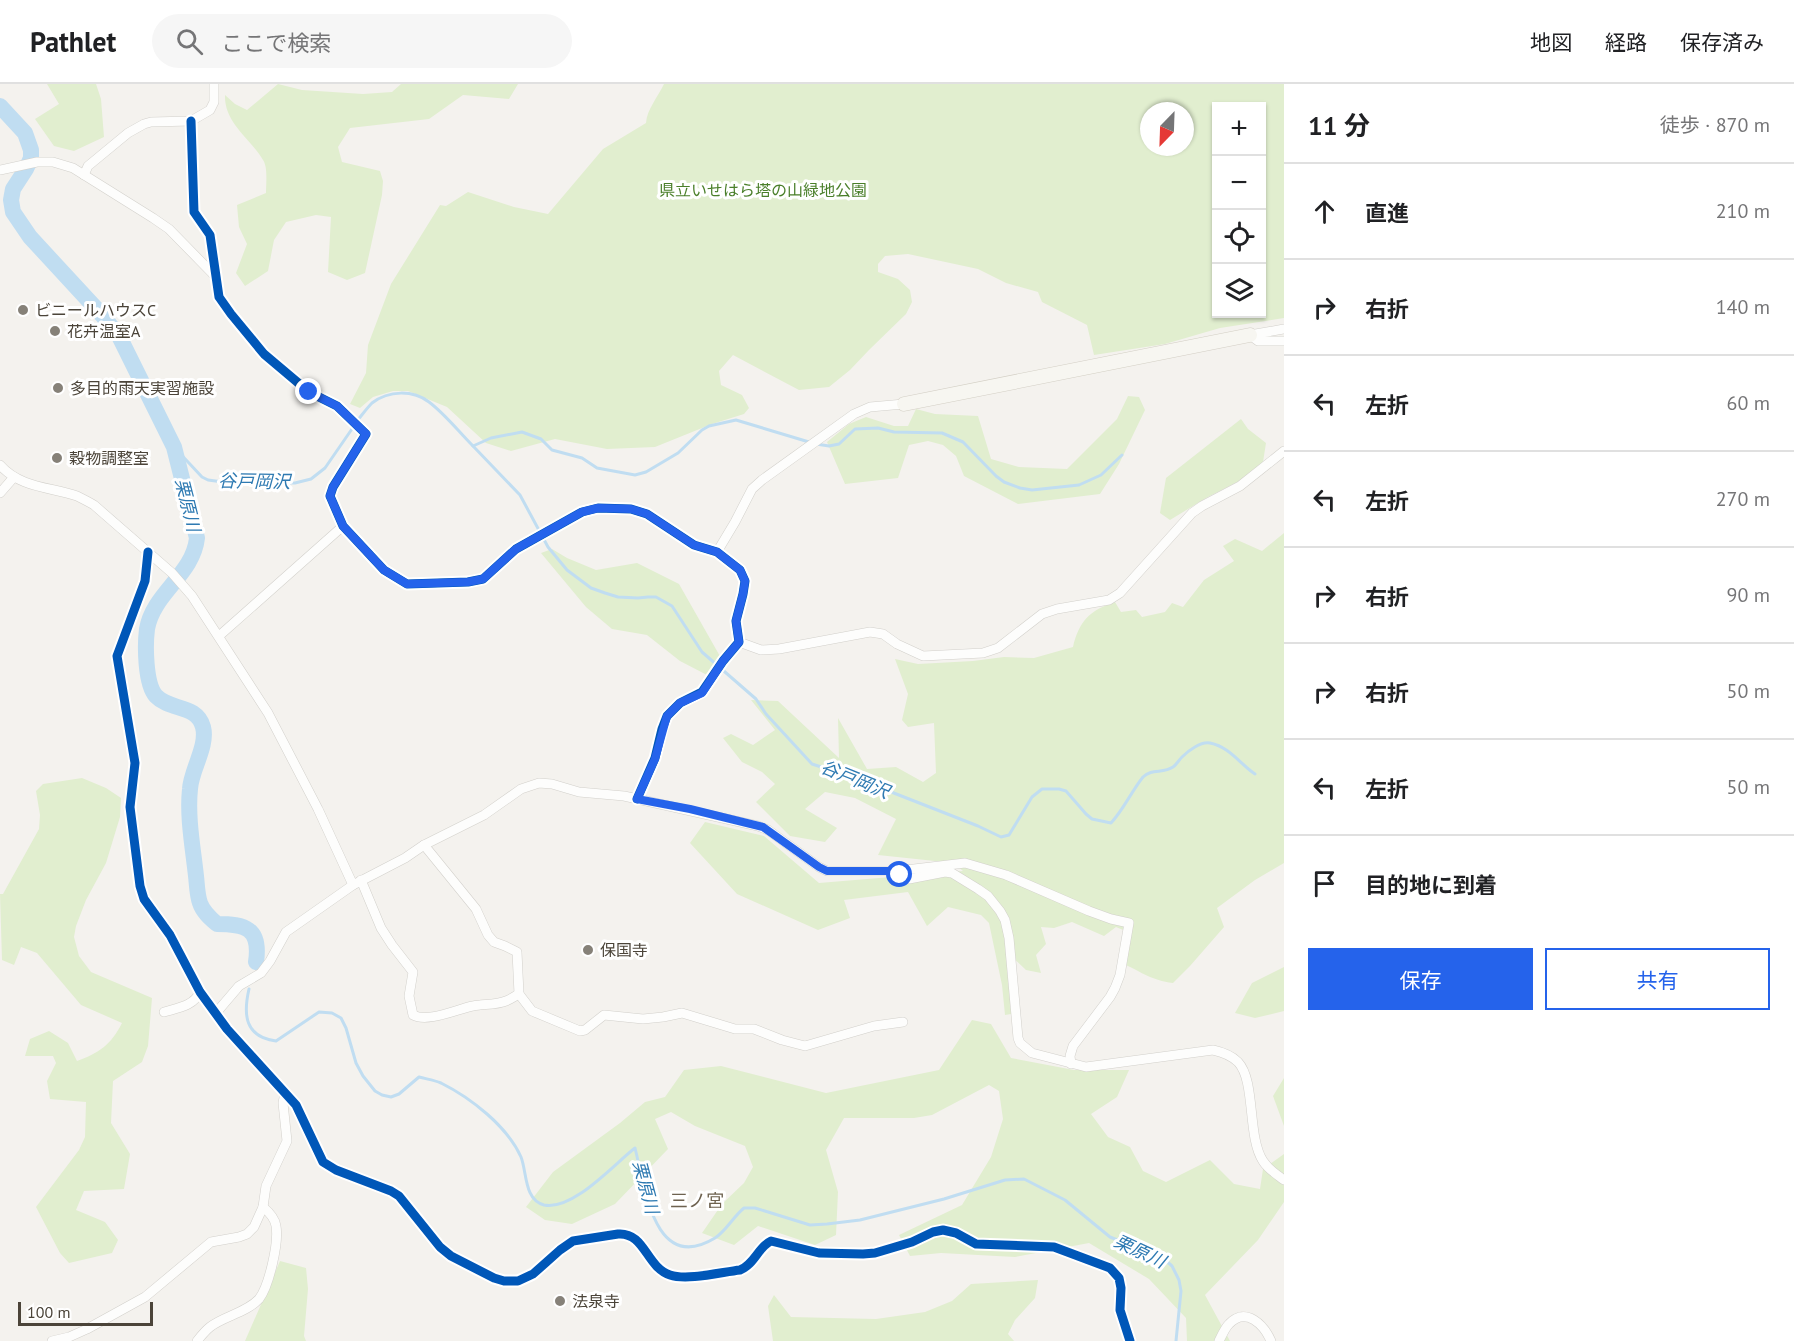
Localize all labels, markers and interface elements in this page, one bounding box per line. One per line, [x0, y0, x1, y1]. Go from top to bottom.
search box [152, 14, 572, 68]
text: Pathlet [30, 23, 116, 60]
icon: search [173, 25, 206, 58]
text: ここで検索 [221, 29, 331, 57]
text: 地図 [1530, 29, 1572, 56]
text: 経路 [1605, 29, 1647, 56]
text: 保存済み [1680, 29, 1764, 56]
north arrow [1140, 102, 1194, 156]
map controls [1212, 102, 1266, 318]
button: + [1212, 102, 1266, 156]
text: 11 分 [1308, 109, 1370, 142]
text: 徒歩 · 870 m [1660, 112, 1770, 138]
button: − [1212, 156, 1266, 210]
park label: 県立いせはら塔の山緑地公園 [659, 180, 867, 200]
icon: ahead [1308, 195, 1341, 228]
text: 210 m [1716, 198, 1770, 224]
text: 直進 [1365, 199, 1409, 227]
button: locate [1212, 210, 1266, 264]
button: layers [1212, 264, 1266, 318]
icon: right [1308, 291, 1341, 324]
text: 140 m [1716, 294, 1770, 320]
text: 右折 [1365, 295, 1409, 323]
place label: ビニールハウスC [35, 300, 156, 320]
marker: ビニールハウスC [16, 303, 30, 317]
place label: 花卉温室A [67, 321, 141, 341]
marker: 花卉温室A [48, 324, 62, 338]
place label: 多目的雨天実習施設 [70, 378, 214, 398]
route end [295, 378, 321, 404]
marker: 多目的雨天実習施設 [51, 381, 65, 395]
icon: left [1308, 387, 1341, 420]
text: 60 m [1727, 390, 1770, 416]
text: 左折 [1365, 391, 1409, 419]
place label: 穀物調整室 [69, 448, 149, 468]
marker: 穀物調整室 [50, 451, 64, 465]
water label: 谷戸岡沢 [218, 469, 292, 493]
water label: 栗原川 [170, 476, 206, 536]
icon: left [1308, 483, 1341, 516]
text: 270 m [1716, 486, 1770, 512]
text: 左折 [1365, 487, 1409, 515]
icon: right [1308, 579, 1341, 612]
text: 90 m [1727, 582, 1770, 608]
text: 右折 [1365, 583, 1409, 611]
icon: right [1308, 675, 1341, 708]
text: 50 m [1727, 678, 1770, 704]
text: 右折 [1365, 679, 1409, 707]
water label: 谷戸岡沢 [817, 755, 895, 804]
icon: left [1308, 771, 1341, 804]
text: 50 m [1727, 774, 1770, 800]
text: 左折 [1365, 775, 1409, 803]
route start [886, 861, 912, 887]
icon: arrive [1308, 867, 1341, 900]
text: 目的地に到着 [1365, 871, 1497, 899]
place label: 保国寺 [600, 940, 648, 960]
marker: 保国寺 [581, 943, 595, 957]
button: 保存 [1308, 948, 1533, 1010]
button: 共有 [1545, 948, 1770, 1010]
water label: 栗原川 [628, 1158, 665, 1218]
district label: 三ノ宮 [670, 1189, 724, 1212]
water label: 栗原川 [1111, 1229, 1171, 1274]
place label: 法泉寺 [572, 1291, 620, 1311]
marker: 法泉寺 [553, 1294, 567, 1308]
scale bar [18, 1299, 153, 1326]
text: 100 m [27, 1302, 70, 1322]

